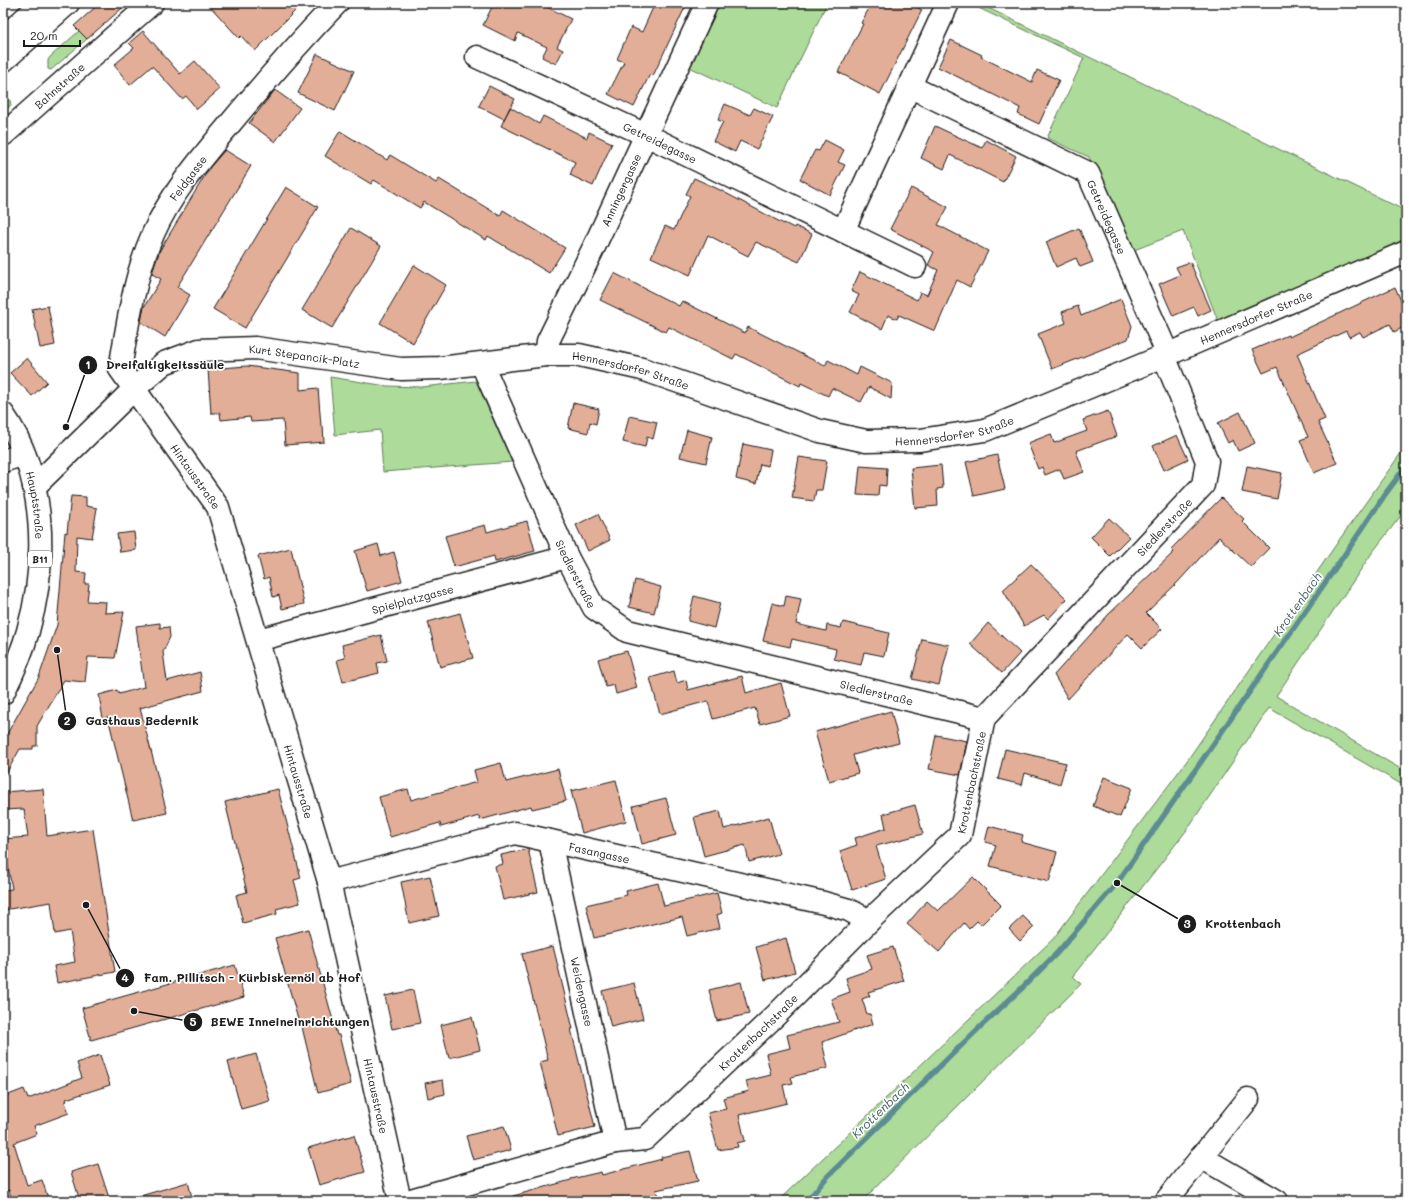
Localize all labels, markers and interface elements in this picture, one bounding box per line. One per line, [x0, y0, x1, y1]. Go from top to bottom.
scale bar [24, 22, 80, 48]
text: 20 m [30, 27, 58, 43]
street label: Bahnstraße [31, 59, 88, 112]
street label: Getreidegasse [621, 118, 700, 166]
street label: Anningergasse [597, 151, 644, 229]
street label: Feldgasse [166, 152, 210, 204]
street label: Getreidegasse [1084, 177, 1130, 257]
street label: Hennersdorfer Straße [1197, 286, 1315, 347]
street label: Kurt Stepancik-Platz [249, 340, 361, 370]
street label: Hennersdorfer Straße [572, 348, 691, 392]
callout: Dreifaltigkeitssäule [78, 353, 233, 377]
text: 1 [85, 356, 91, 372]
text: Dreifaltigkeitssäule [106, 356, 224, 372]
street label: Hennersdorfer Straße [895, 411, 1016, 448]
street label: Hintausstraße [168, 440, 225, 512]
street label: Hauptstraße [23, 469, 48, 539]
street label: Siedlerstraße [1133, 494, 1195, 559]
street label: Siedlerstraße [553, 537, 600, 611]
road number: B11 [28, 551, 52, 567]
water label: Krottenbach [1269, 569, 1325, 639]
street label: Spielplatzgasse [370, 580, 455, 617]
street label: Siedlerstraße [839, 676, 915, 708]
callout: Gasthaus Bedernik [57, 709, 206, 733]
text: 2 [64, 712, 71, 728]
text: Gasthaus Bedernik [85, 712, 199, 728]
street label: Krottenbachstraße [953, 729, 989, 835]
street label: Hintausstraße [281, 742, 317, 820]
street label: Fasangasse [568, 838, 632, 866]
callout: Krottenbach [1177, 912, 1289, 936]
text: 3 [1183, 915, 1191, 931]
text: Krottenbach [1205, 915, 1281, 931]
street label: Weidengasse [568, 955, 597, 1028]
callout: Fam. Pillitsch - Kürbiskernöl ab Hof [115, 966, 368, 990]
text: 4 [121, 969, 129, 985]
text: Fam. Pillitsch - Kürbiskernöl ab Hof [144, 969, 361, 985]
street label: Krottenbachstraße [715, 990, 801, 1073]
callout: BEWE Inneineinrichtungen [183, 1010, 378, 1034]
text: 5 [189, 1013, 197, 1029]
text: BEWE Inneineinrichtungen [211, 1013, 370, 1029]
street label: Hintausstraße [361, 1057, 392, 1135]
water label: Krottenbach [848, 1078, 912, 1141]

